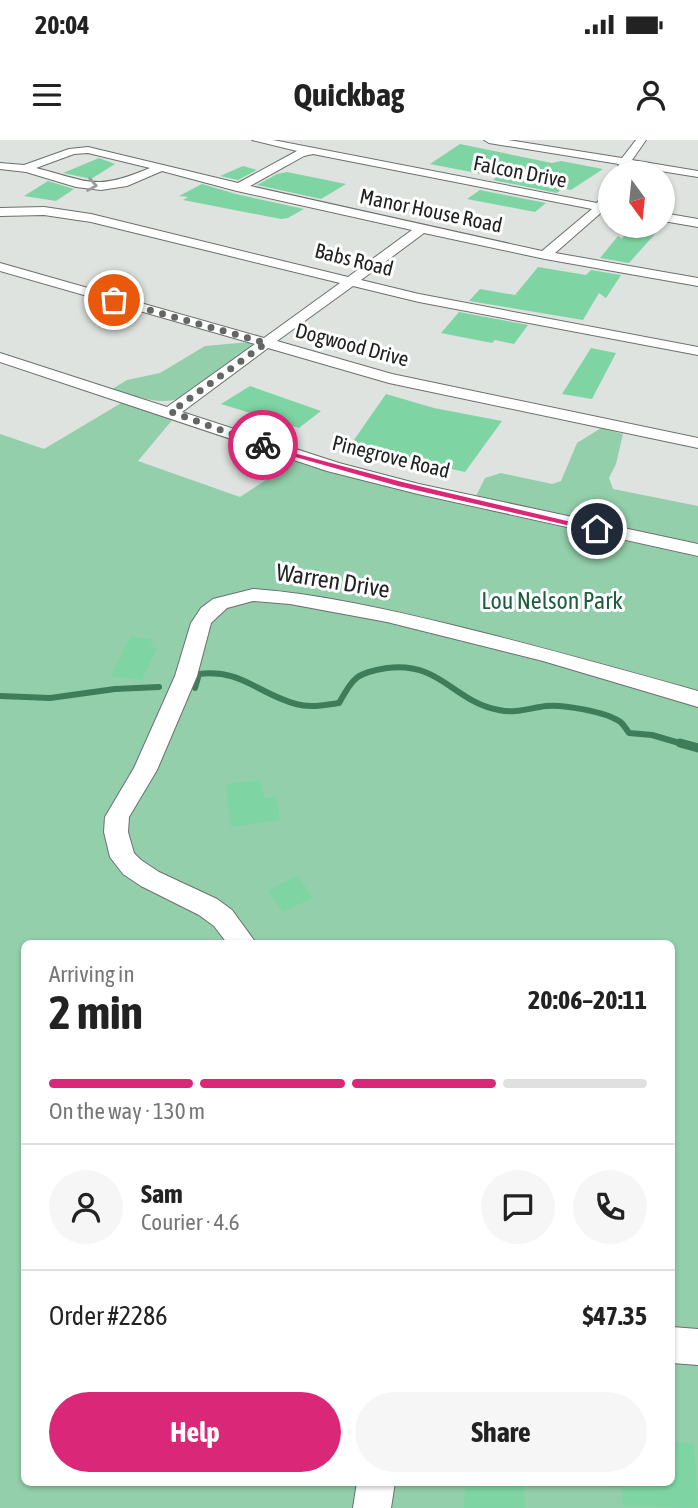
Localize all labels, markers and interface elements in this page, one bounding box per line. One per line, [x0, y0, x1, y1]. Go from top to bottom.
text: 20:04 [35, 10, 90, 40]
icon: menu [28, 76, 66, 114]
text: Quickbag [293, 76, 405, 113]
icon: person [632, 76, 670, 114]
street label: Falcon Drive [471, 150, 569, 192]
north arrow [598, 161, 676, 238]
map controls [598, 161, 675, 238]
one-way arrow [86, 177, 98, 192]
street label: Manor House Road [358, 183, 505, 237]
street label: Babs Road [312, 238, 396, 280]
pin [84, 270, 144, 330]
icon: bag [95, 281, 133, 319]
street label: Dogwood Drive [293, 317, 412, 371]
courier [228, 410, 298, 480]
icon: bike [244, 426, 282, 464]
street label: Pinegrove Road [330, 430, 452, 482]
pin [567, 499, 627, 559]
icon: home [578, 510, 616, 548]
street label: Warren Drive [274, 558, 392, 603]
park label: Lou Nelson Park [481, 587, 623, 614]
text: Arriving in [49, 961, 135, 987]
text: 20:06–20:11 [528, 985, 647, 1015]
text: 2 min [49, 986, 143, 1039]
text: On the way · 130 m [49, 1098, 205, 1124]
button: person [49, 1170, 123, 1244]
button: chat [481, 1170, 555, 1244]
button: phone [573, 1170, 647, 1244]
text: Sam [141, 1179, 183, 1209]
text: Courier · 4.6 [141, 1209, 240, 1235]
text: Order #2286 [49, 1301, 168, 1331]
text: $47.35 [583, 1301, 647, 1331]
button: Help [49, 1392, 341, 1472]
button: Share [355, 1392, 647, 1472]

